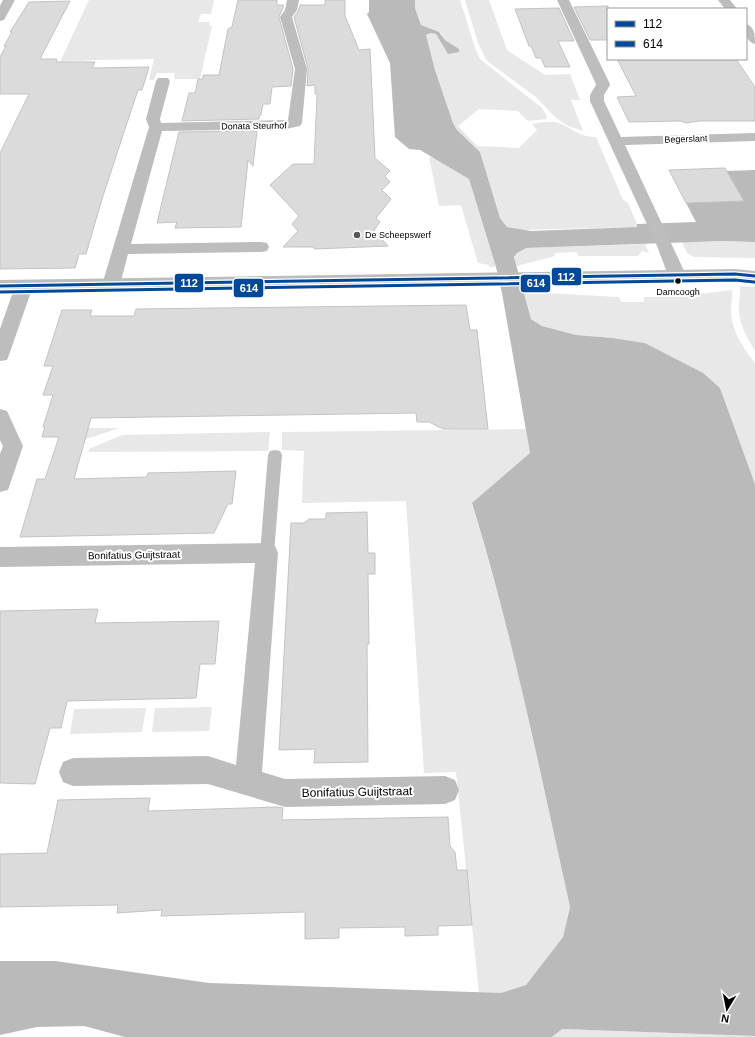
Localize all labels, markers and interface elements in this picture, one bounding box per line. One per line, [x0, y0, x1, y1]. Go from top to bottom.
legend [607, 8, 747, 60]
text: 112 [643, 17, 662, 31]
text: 614 [643, 37, 663, 51]
street label: Donata Steurhof [221, 120, 287, 132]
street label: Begerslant [664, 133, 708, 145]
marker: De Scheepswerf [352, 230, 362, 240]
place label: De Scheepswerf [365, 230, 432, 240]
line badge: 112 [551, 267, 582, 286]
text: 112 [557, 271, 575, 283]
line badge: 112 [174, 273, 204, 293]
line badge: 614 [520, 274, 551, 293]
marker: Damcoogh [673, 276, 683, 286]
text: 112 [180, 277, 198, 289]
text: 614 [527, 277, 546, 289]
line badge: 614 [233, 278, 264, 298]
text: 614 [240, 282, 259, 294]
place label: Damcoogh [656, 287, 700, 297]
street label: Bonifatius Guijtstraat [88, 549, 180, 561]
street label: Bonifatius Guijtstraat [302, 784, 413, 800]
north arrow [707, 989, 747, 1029]
text: N [720, 1012, 730, 1025]

